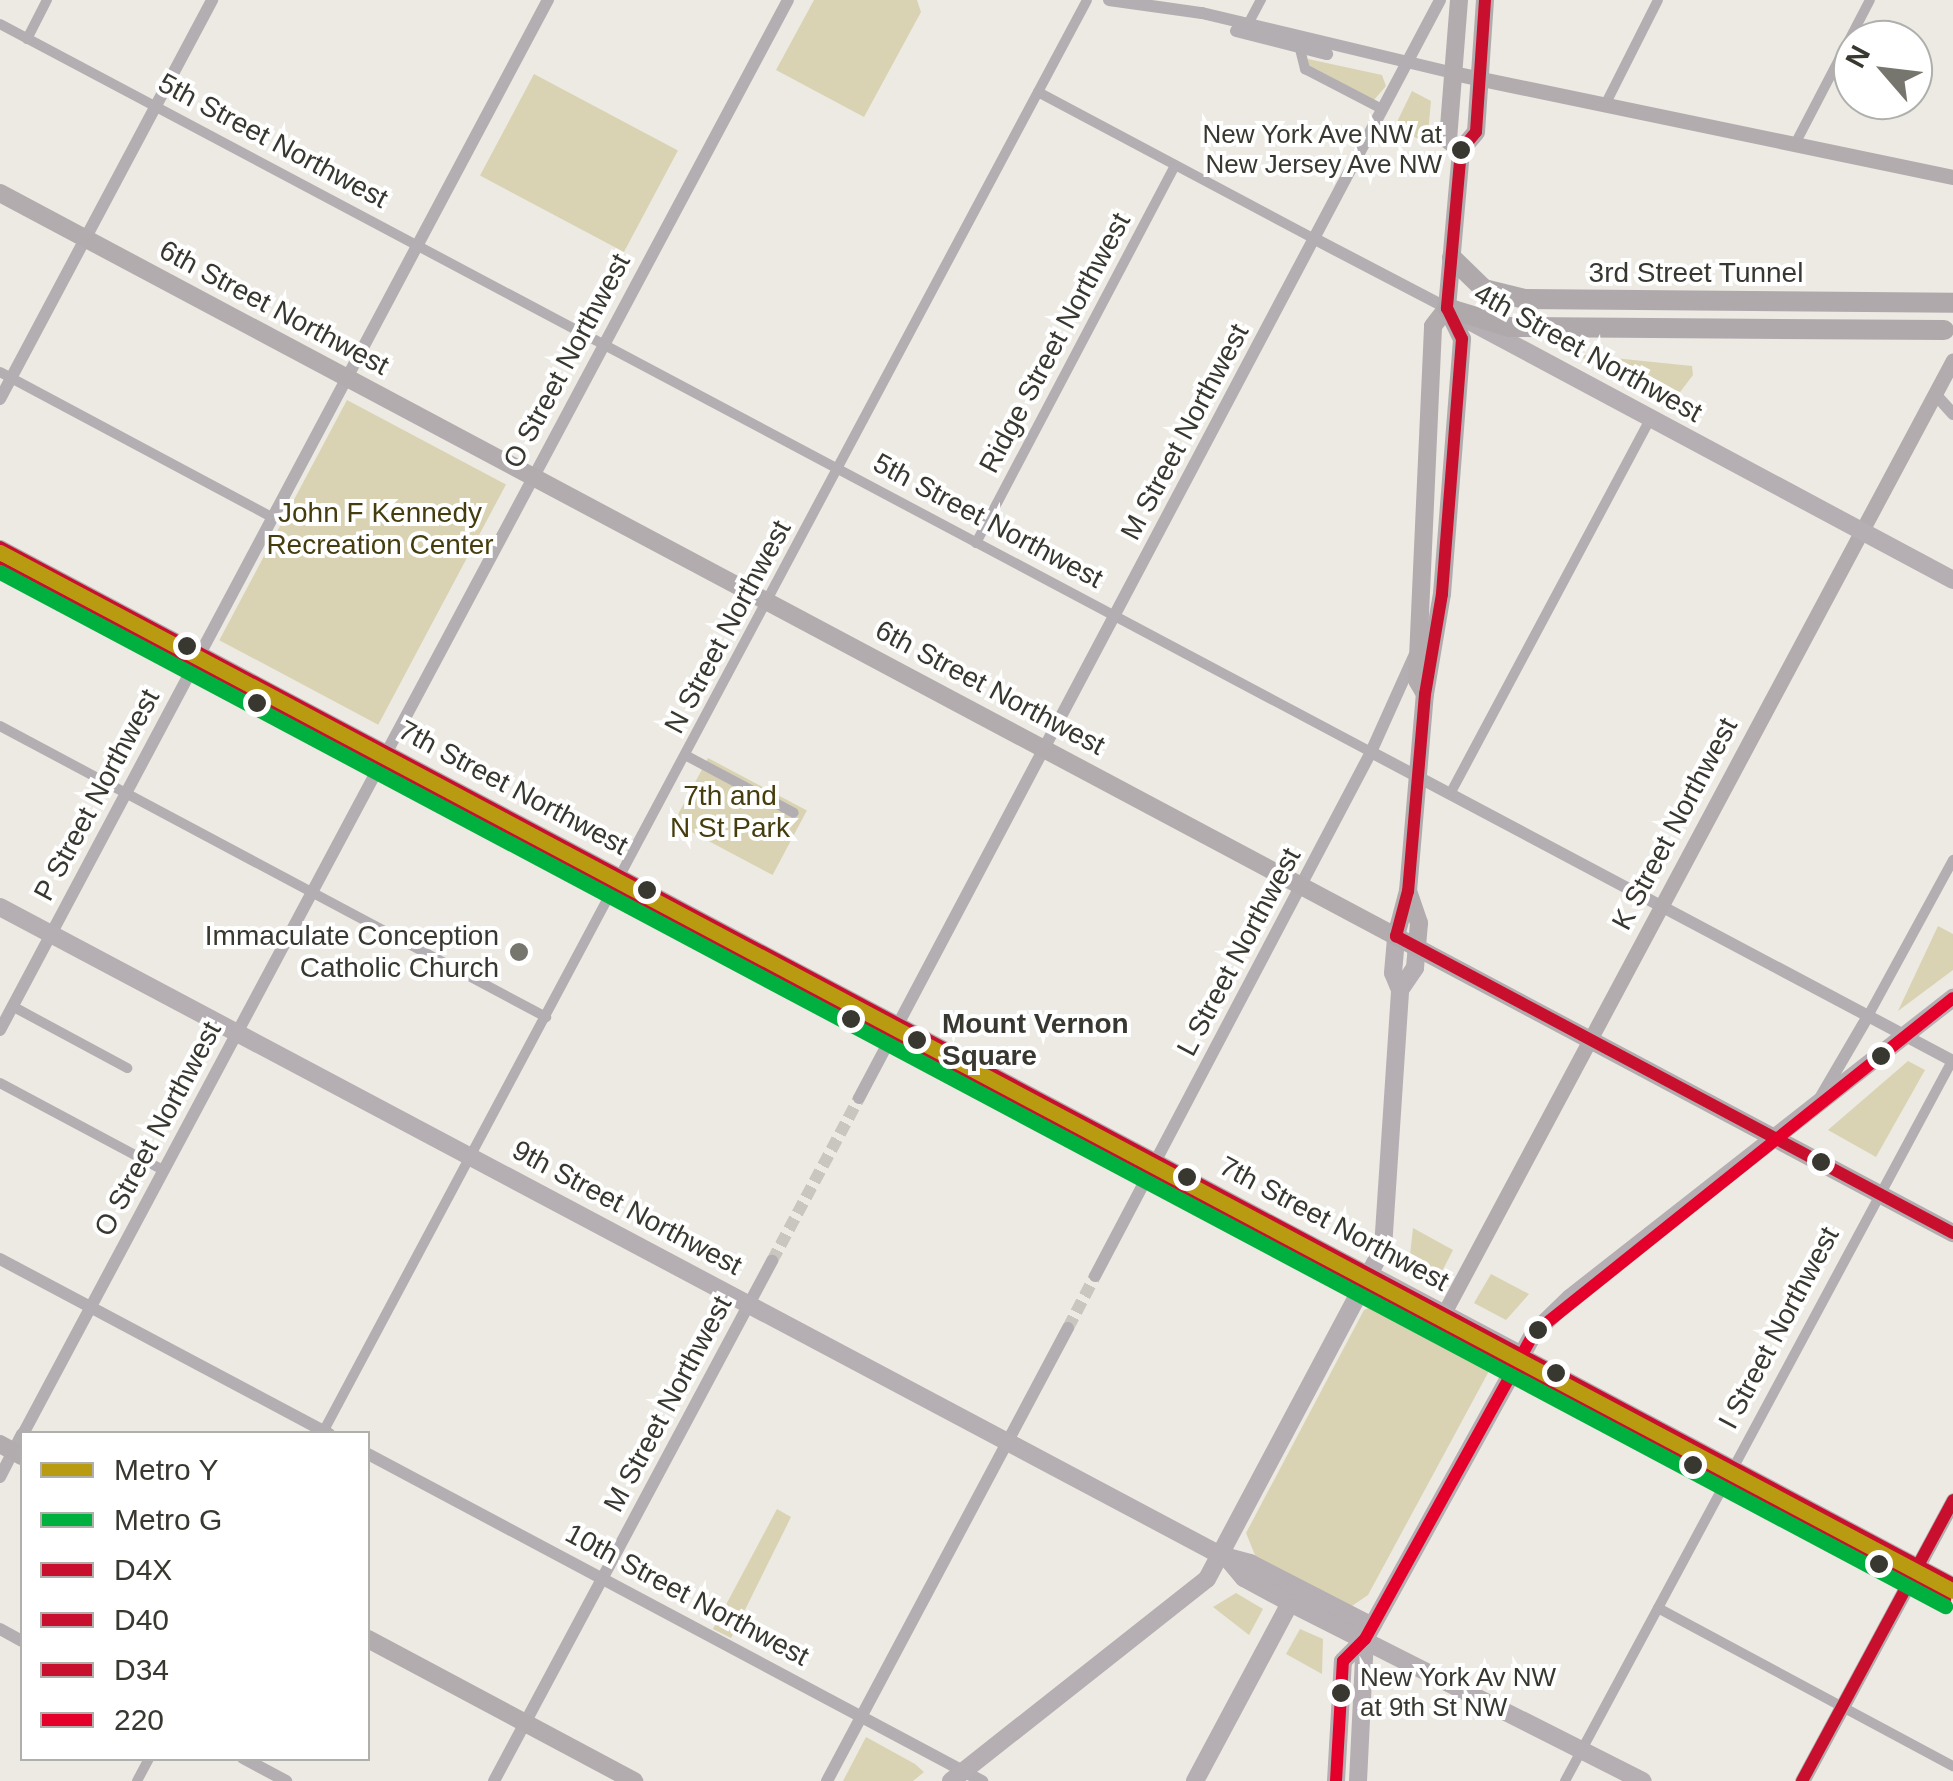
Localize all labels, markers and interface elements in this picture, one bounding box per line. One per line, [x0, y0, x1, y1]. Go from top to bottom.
north arrow [1833, 20, 1933, 120]
text: N [1839, 40, 1876, 73]
street label: 5th Street Northwest [152, 66, 394, 216]
place label: New York Ave NW at New Jersey Ave NW [1201, 119, 1442, 180]
marker: New York Ave NW at New Jersey Ave NW [1451, 140, 1471, 160]
street label: Ridge Street Northwest [972, 207, 1138, 479]
street label: 6th Street Northwest [153, 233, 395, 383]
street label: O Street Northwest [496, 248, 638, 474]
street label: 3rd Street Tunnel [1588, 256, 1804, 290]
street label: 4th Street Northwest [1468, 276, 1708, 430]
street label: M Street Northwest [1114, 318, 1256, 546]
street label: 5th Street Northwest [867, 446, 1109, 596]
park label: John F Kennedy Recreation Center [266, 496, 494, 562]
street label: N Street Northwest [658, 515, 798, 739]
street label: 6th Street Northwest [869, 613, 1111, 763]
unlabelled marker [177, 636, 197, 656]
street label: P Street Northwest [27, 683, 167, 907]
unlabelled marker [247, 693, 267, 713]
street label: K Street Northwest [1605, 712, 1745, 936]
street label: 7th Street Northwest [392, 713, 634, 863]
park label: 7th and N St Park [670, 779, 790, 845]
street label: L Street Northwest [1170, 842, 1308, 1062]
unlabelled marker [637, 880, 657, 900]
place label: Immaculate Conception Catholic Church [205, 919, 499, 985]
marker: Immaculate Conception Catholic Church [508, 941, 530, 963]
place label: Mount Vernon Square [942, 1007, 1129, 1073]
unlabelled marker [841, 1009, 861, 1029]
street label: O Street Northwest [87, 1016, 229, 1242]
marker: Mount Vernon Square [901, 1024, 933, 1056]
unlabelled marker [1871, 1046, 1891, 1066]
street label: 9th Street Northwest [506, 1133, 748, 1283]
street label: 7th Street Northwest [1213, 1149, 1455, 1299]
unlabelled marker [1811, 1152, 1831, 1172]
unlabelled marker [1177, 1167, 1197, 1187]
street label: I Street Northwest [1712, 1221, 1846, 1435]
street label: M Street Northwest [597, 1290, 739, 1518]
unlabelled marker [1528, 1320, 1548, 1340]
unlabelled marker [1546, 1363, 1566, 1383]
legend [20, 1431, 370, 1761]
text: Metro Y [114, 1453, 219, 1486]
unlabelled marker [1683, 1455, 1703, 1475]
text: Metro G [114, 1503, 222, 1536]
street label: 10th Street Northwest [560, 1517, 814, 1673]
text: D4X [114, 1553, 172, 1586]
unlabelled marker [1869, 1554, 1889, 1574]
text: D40 [114, 1603, 169, 1636]
text: D34 [114, 1653, 169, 1686]
place label: New York Av NW at 9th St NW [1360, 1662, 1558, 1724]
marker: New York Av NW at 9th St NW [1331, 1683, 1351, 1703]
text: 220 [114, 1703, 164, 1736]

